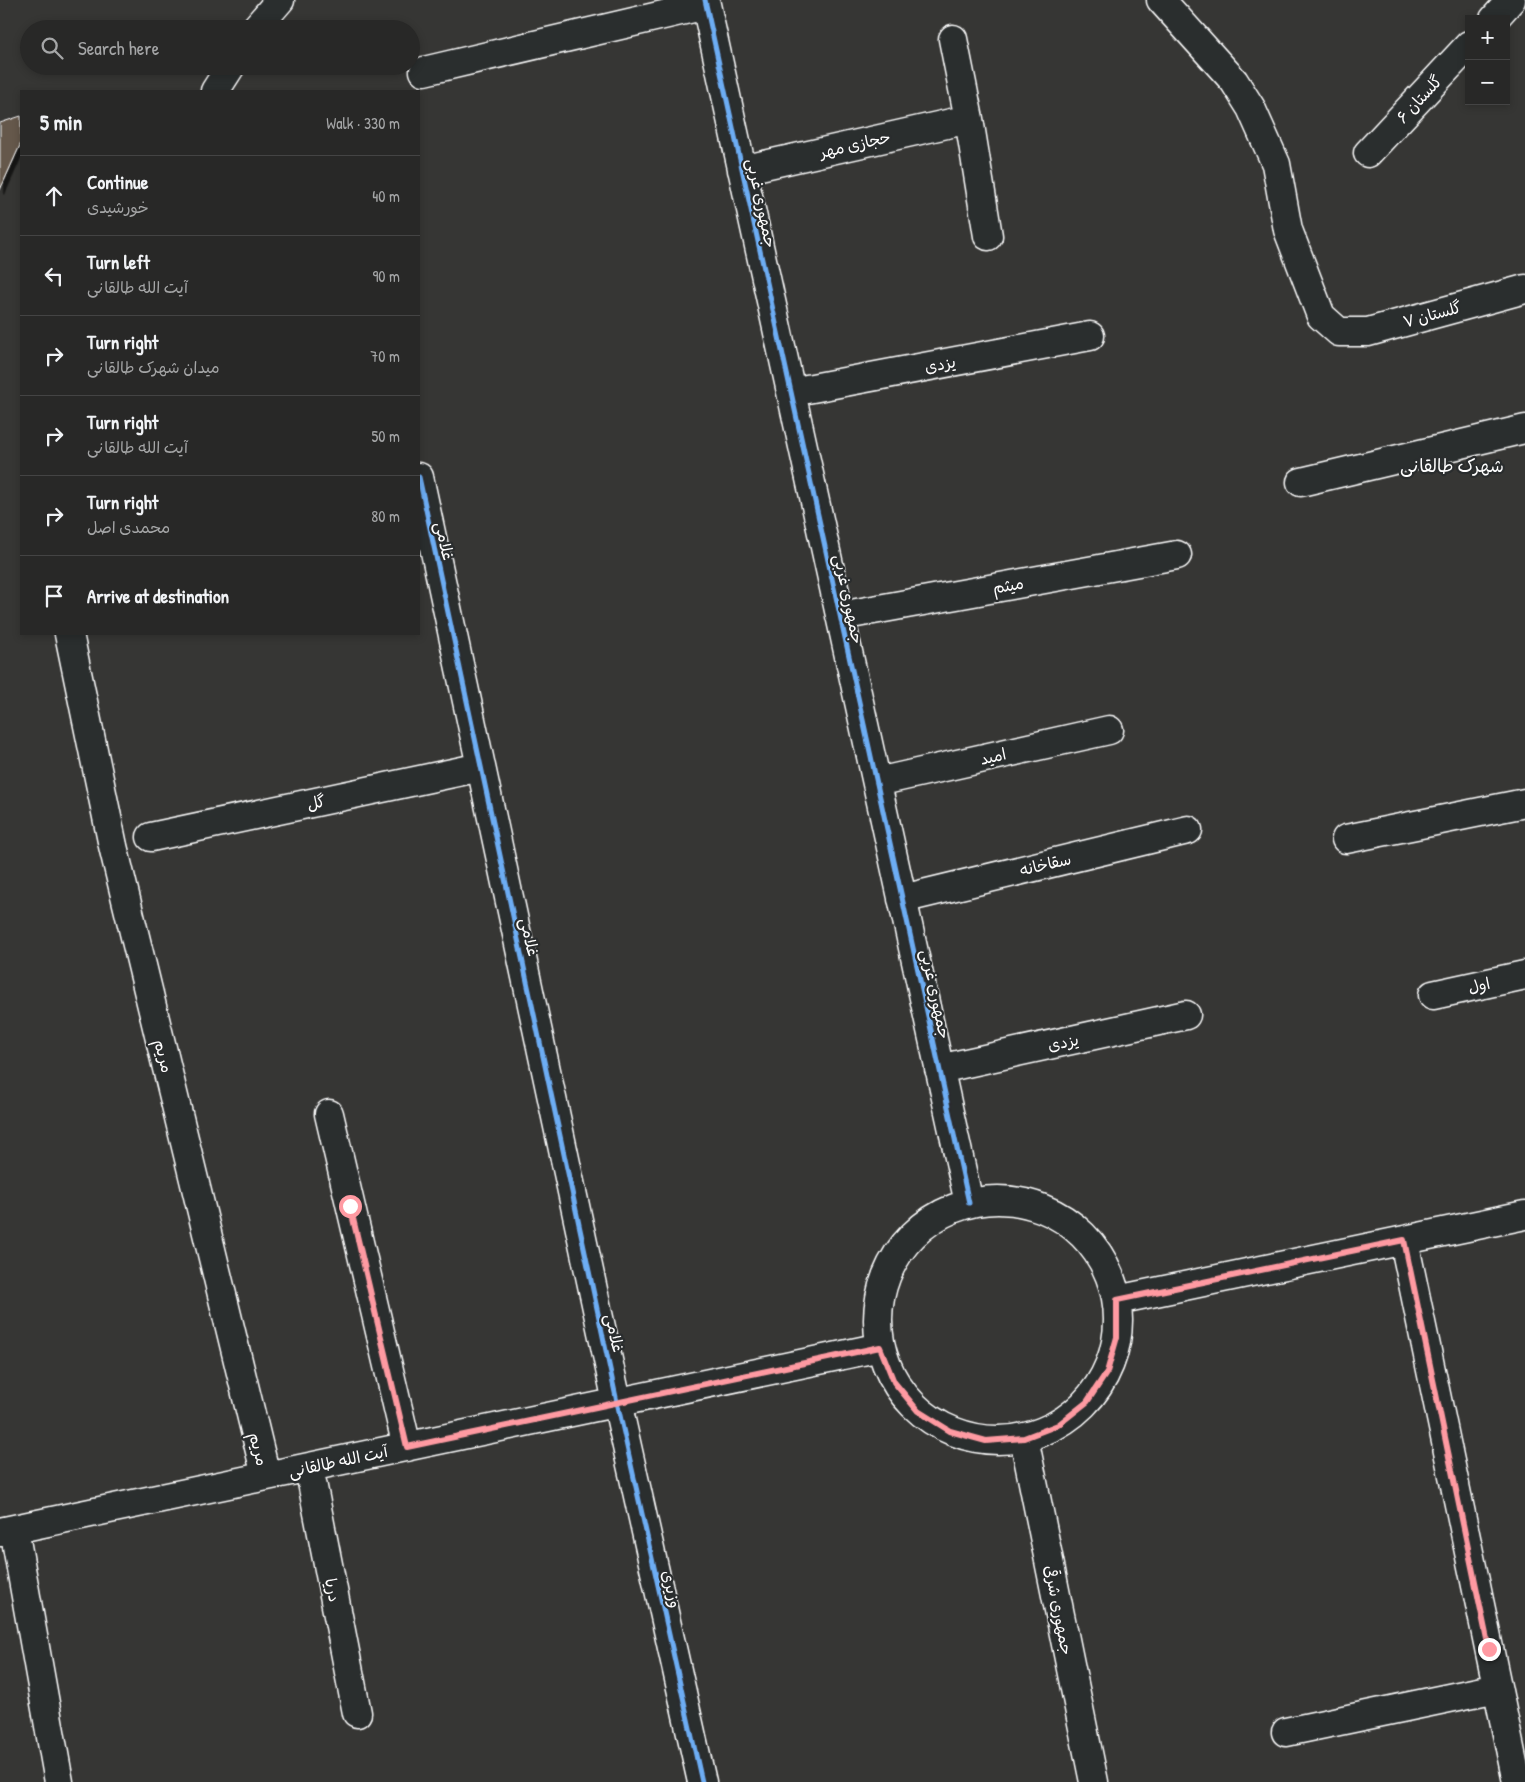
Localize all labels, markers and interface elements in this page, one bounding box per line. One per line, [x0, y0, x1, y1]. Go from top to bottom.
map controls [1465, 15, 1510, 105]
button: + [1465, 15, 1510, 60]
search box [20, 20, 420, 75]
icon: search [38, 34, 66, 62]
text: Search here [78, 35, 159, 61]
button: − [1465, 60, 1510, 105]
street label: گلستان ۶ [1391, 70, 1447, 128]
text: 5 min [40, 108, 82, 137]
text: Walk · 330 m [326, 112, 400, 134]
street label: حجازی مهر [815, 125, 893, 163]
street label: جمهوری غربی [742, 156, 782, 250]
text: Continue [87, 169, 148, 195]
icon: ahead [40, 182, 68, 210]
text: 40 m [372, 185, 400, 207]
text: خورشیدی [87, 196, 149, 218]
text: Turn left [87, 249, 150, 275]
icon: left [40, 262, 68, 290]
text: 90 m [372, 265, 400, 287]
text: آیت الله طالقانی [87, 276, 188, 298]
street label: گلستان ۷ [1400, 296, 1464, 332]
text: Turn right [87, 329, 158, 355]
icon: right [40, 342, 68, 370]
text: 70 m [370, 345, 400, 367]
street label: یزدی [923, 350, 957, 378]
text: میدان شهرک طالقانی [87, 356, 220, 378]
text: Turn right [87, 409, 158, 435]
icon: right [40, 422, 68, 450]
text: 50 m [372, 425, 400, 447]
text: آیت الله طالقانی [87, 436, 188, 458]
district label: شهرک طالقانی [1400, 453, 1504, 478]
text: Turn right [87, 489, 158, 515]
icon: right [40, 502, 68, 530]
text: 80 m [371, 505, 400, 527]
text: محمدی اصل [87, 516, 170, 538]
street label: غلامی [430, 520, 460, 562]
street label: جمهوری غربی [829, 552, 869, 646]
street label: میثم [991, 571, 1026, 601]
icon: arrive [40, 582, 68, 610]
text: Arrive at destination [87, 583, 229, 609]
street label: امید [978, 742, 1008, 770]
street label: گل [305, 789, 327, 815]
street label: سقاخانه [1017, 847, 1073, 881]
street label: غلامی [515, 916, 545, 958]
street label: جمهوری غربی [916, 947, 956, 1041]
street label: اول [1466, 972, 1492, 998]
street label: یزدی [1045, 1028, 1081, 1056]
street label: مریم [147, 1037, 179, 1076]
route start [339, 1195, 362, 1218]
street label: غلامی [600, 1312, 630, 1354]
street label: مریم [242, 1430, 274, 1469]
street label: آیت الله طالقانی [286, 1440, 391, 1482]
street label: جمهوری شرقی [1040, 1563, 1078, 1657]
street label: وزیری [657, 1568, 687, 1610]
street label: دریا [320, 1576, 346, 1604]
route end [1478, 1638, 1501, 1661]

